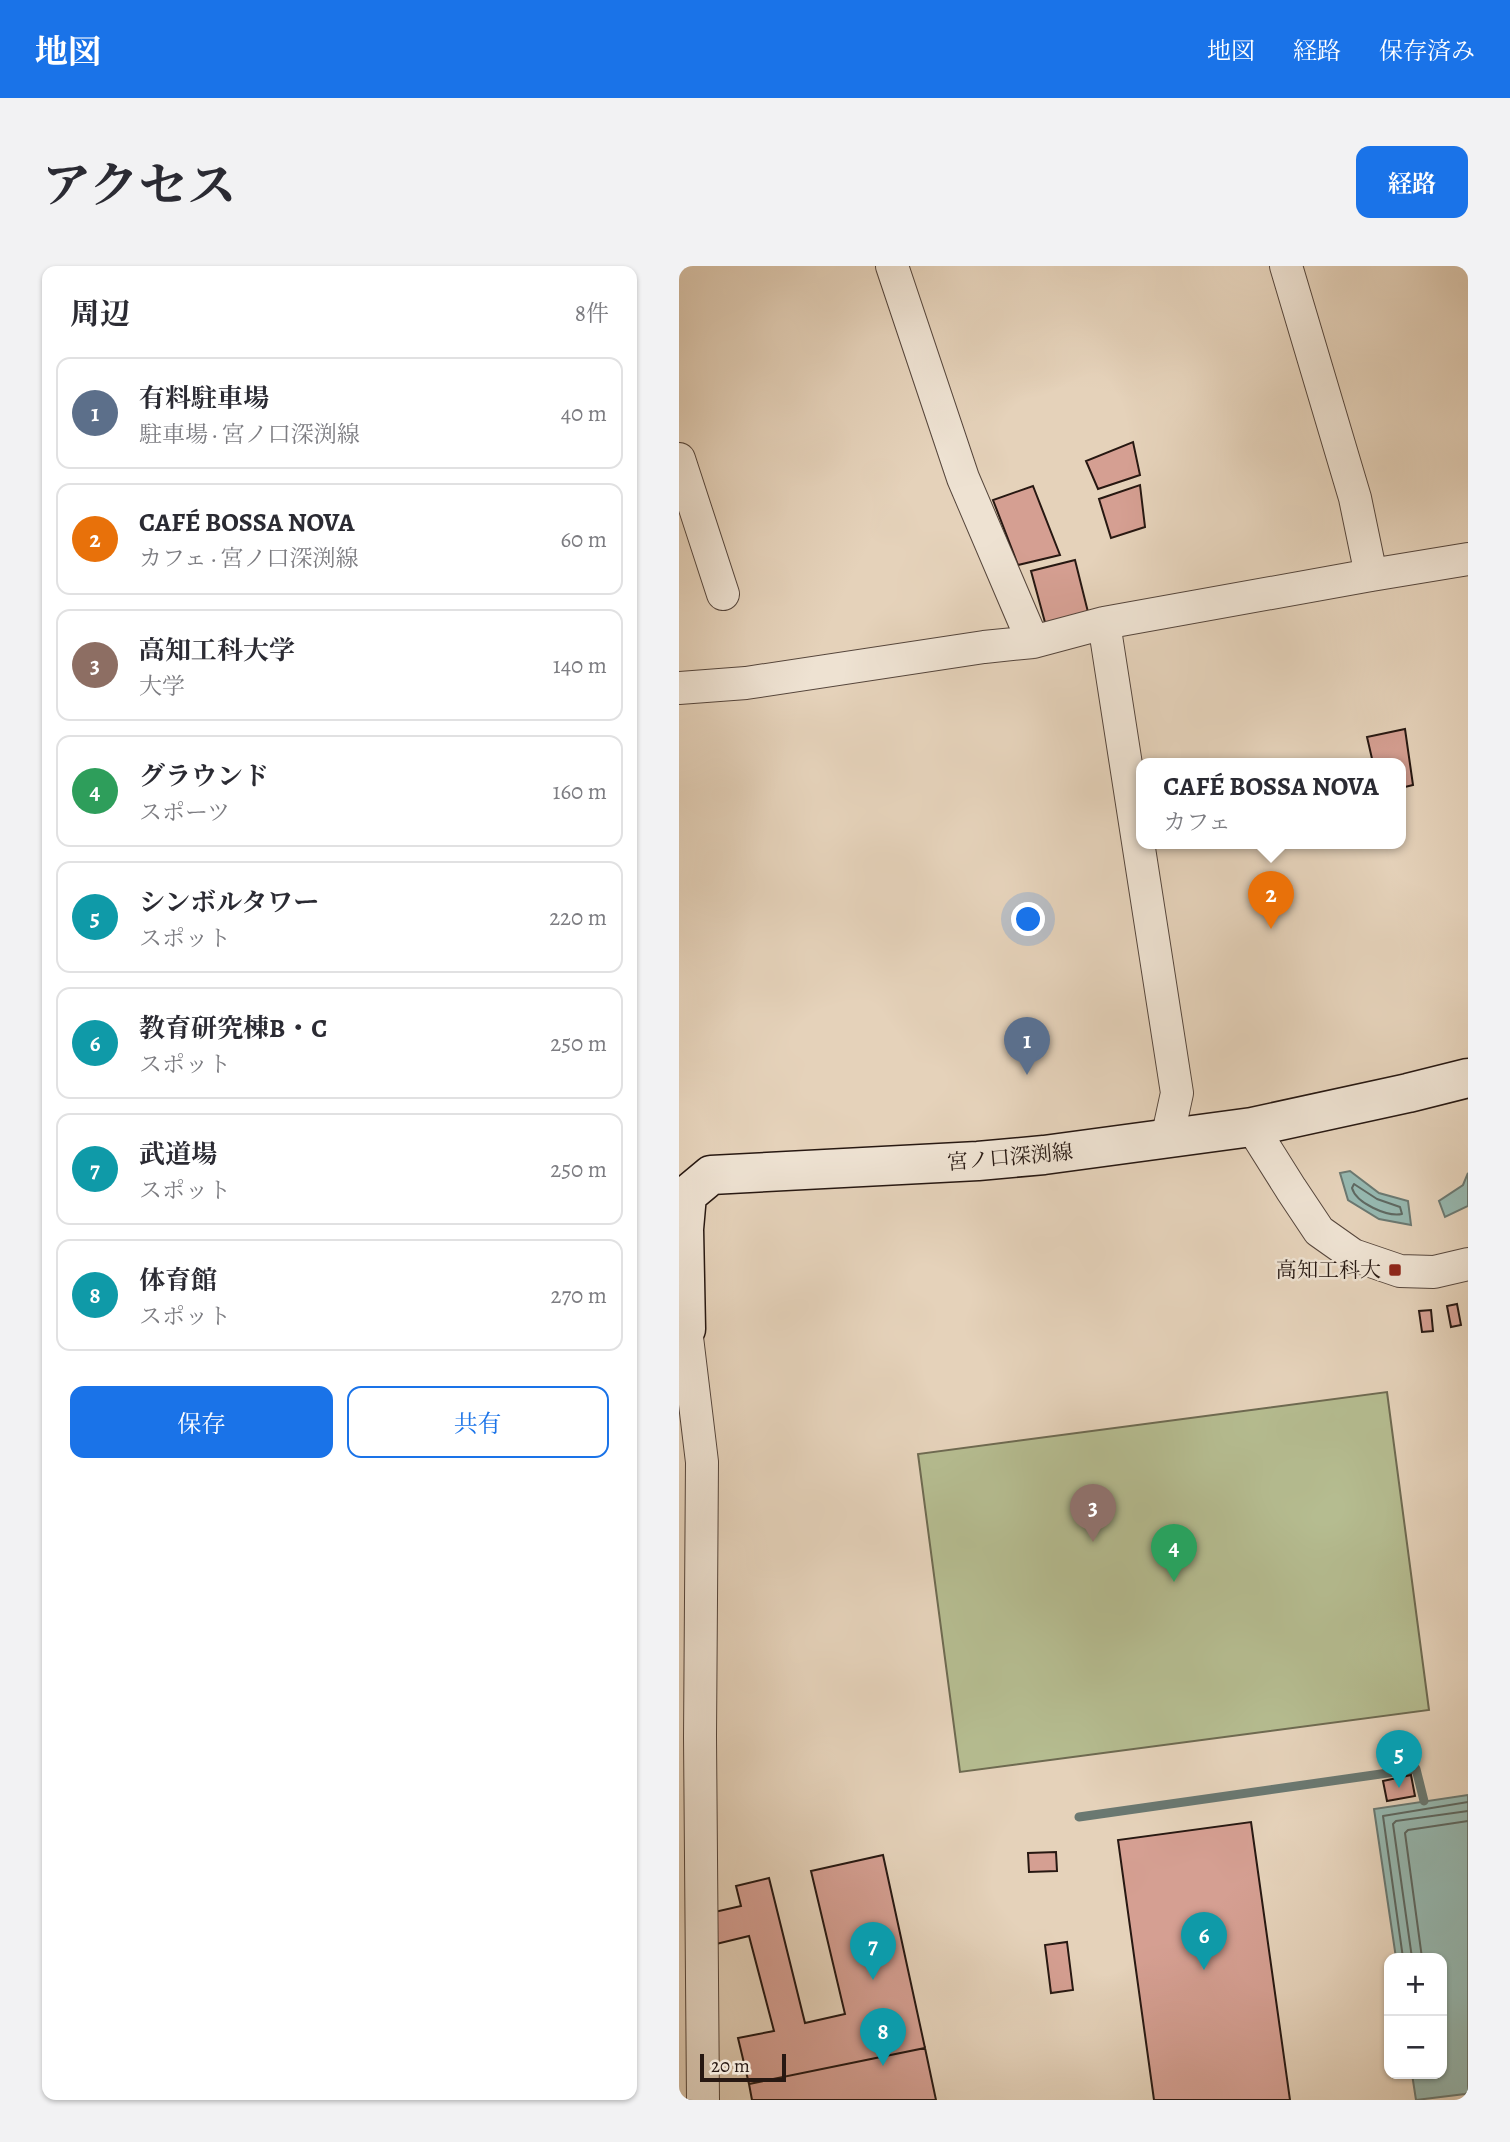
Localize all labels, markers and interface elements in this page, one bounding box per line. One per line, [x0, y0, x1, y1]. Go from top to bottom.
text: 地図 [35, 29, 101, 74]
text: 地図 [1207, 35, 1255, 67]
text: 経路 [1293, 35, 1341, 67]
text: 保存済み [1379, 35, 1475, 67]
button: 経路 [1356, 146, 1468, 218]
text: アクセス [42, 152, 237, 219]
text: 周辺 [70, 294, 130, 334]
text: 8件 [575, 298, 609, 329]
text: 有料駐車場 [139, 381, 269, 416]
text: 1 [91, 398, 99, 429]
text: 40 m [561, 398, 607, 429]
text: 駐車場 · 宮ノ口深渕線 [139, 419, 360, 450]
text: CAFÉ BOSSA NOVA [139, 505, 355, 540]
text: 2 [89, 524, 101, 555]
text: 60 m [560, 524, 607, 555]
text: カフェ · 宮ノ口深渕線 [139, 543, 359, 574]
text: 高知工科大学 [139, 633, 295, 668]
text: 3 [90, 650, 100, 681]
text: 140 m [553, 650, 607, 681]
text: 大学 [139, 671, 185, 702]
popup [1136, 758, 1406, 849]
text: グラウンド [139, 759, 269, 794]
text: CAFÉ BOSSA NOVA [1163, 769, 1379, 804]
text: 4 [90, 776, 100, 807]
text: 160 m [553, 776, 607, 807]
text: スポーツ [139, 797, 230, 828]
text: カフェ [1163, 807, 1231, 838]
pin: 2 [1248, 871, 1294, 929]
text: シンボルタワー [139, 885, 319, 920]
text: 5 [90, 902, 100, 933]
text: 220 m [549, 902, 607, 933]
your location [1011, 902, 1045, 936]
text: スポット [139, 923, 231, 954]
text: 教育研究棟B・C [139, 1011, 327, 1046]
pin: 1 [1004, 1017, 1050, 1075]
text: 6 [90, 1028, 100, 1059]
text: 250 m [550, 1028, 607, 1059]
text: スポット [139, 1049, 231, 1080]
text: 武道場 [139, 1137, 217, 1172]
street label: 宮ノ口深渕線 [946, 1138, 1074, 1176]
text: 7 [90, 1154, 100, 1185]
text: 250 m [550, 1154, 607, 1185]
text: スポット [139, 1175, 231, 1206]
place label: 高知工科大 [1276, 1256, 1381, 1284]
marker: 高知工科大 [1387, 1262, 1403, 1278]
text: 体育館 [139, 1263, 217, 1298]
text: 8 [89, 1280, 101, 1311]
text: 270 m [550, 1280, 607, 1311]
text: スポット [139, 1301, 231, 1332]
button: 保存 [70, 1386, 333, 1458]
button: 共有 [347, 1386, 609, 1458]
pin: 3 [1070, 1484, 1116, 1542]
pin: 4 [1151, 1524, 1197, 1582]
pin: 5 [1376, 1730, 1422, 1788]
pin: 6 [1181, 1912, 1227, 1970]
pin: 7 [850, 1922, 896, 1980]
map controls [1384, 1953, 1447, 2079]
button: + [1384, 1953, 1447, 2016]
pin: 8 [860, 2008, 906, 2066]
button: − [1384, 2016, 1447, 2079]
scale bar [700, 2051, 786, 2083]
text: 20 m [711, 2053, 750, 2079]

